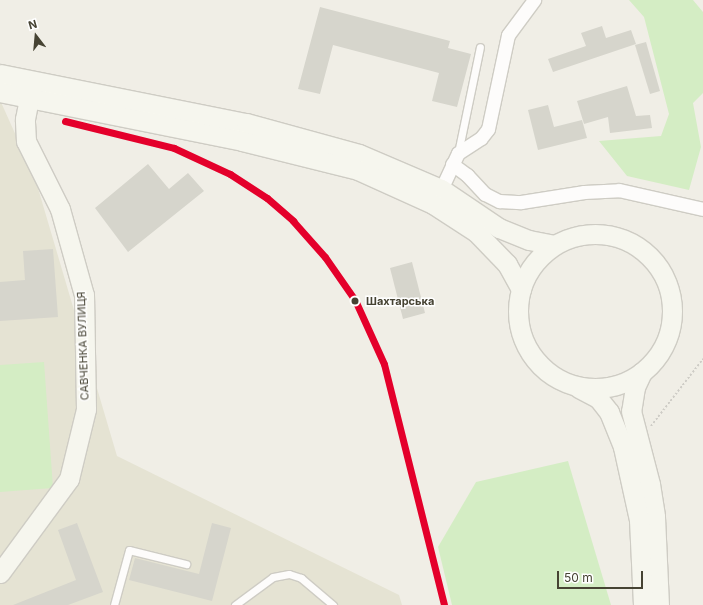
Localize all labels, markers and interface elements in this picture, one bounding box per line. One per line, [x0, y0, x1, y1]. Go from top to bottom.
north arrow [16, 16, 56, 56]
text: N [27, 17, 39, 32]
street label: САВЧЕНКА ВУЛИЦЯ [75, 291, 91, 401]
marker: Шахтарська [348, 294, 362, 308]
place label: Шахтарська [366, 294, 434, 308]
scale bar [559, 563, 645, 589]
text: 50 m [564, 570, 593, 585]

